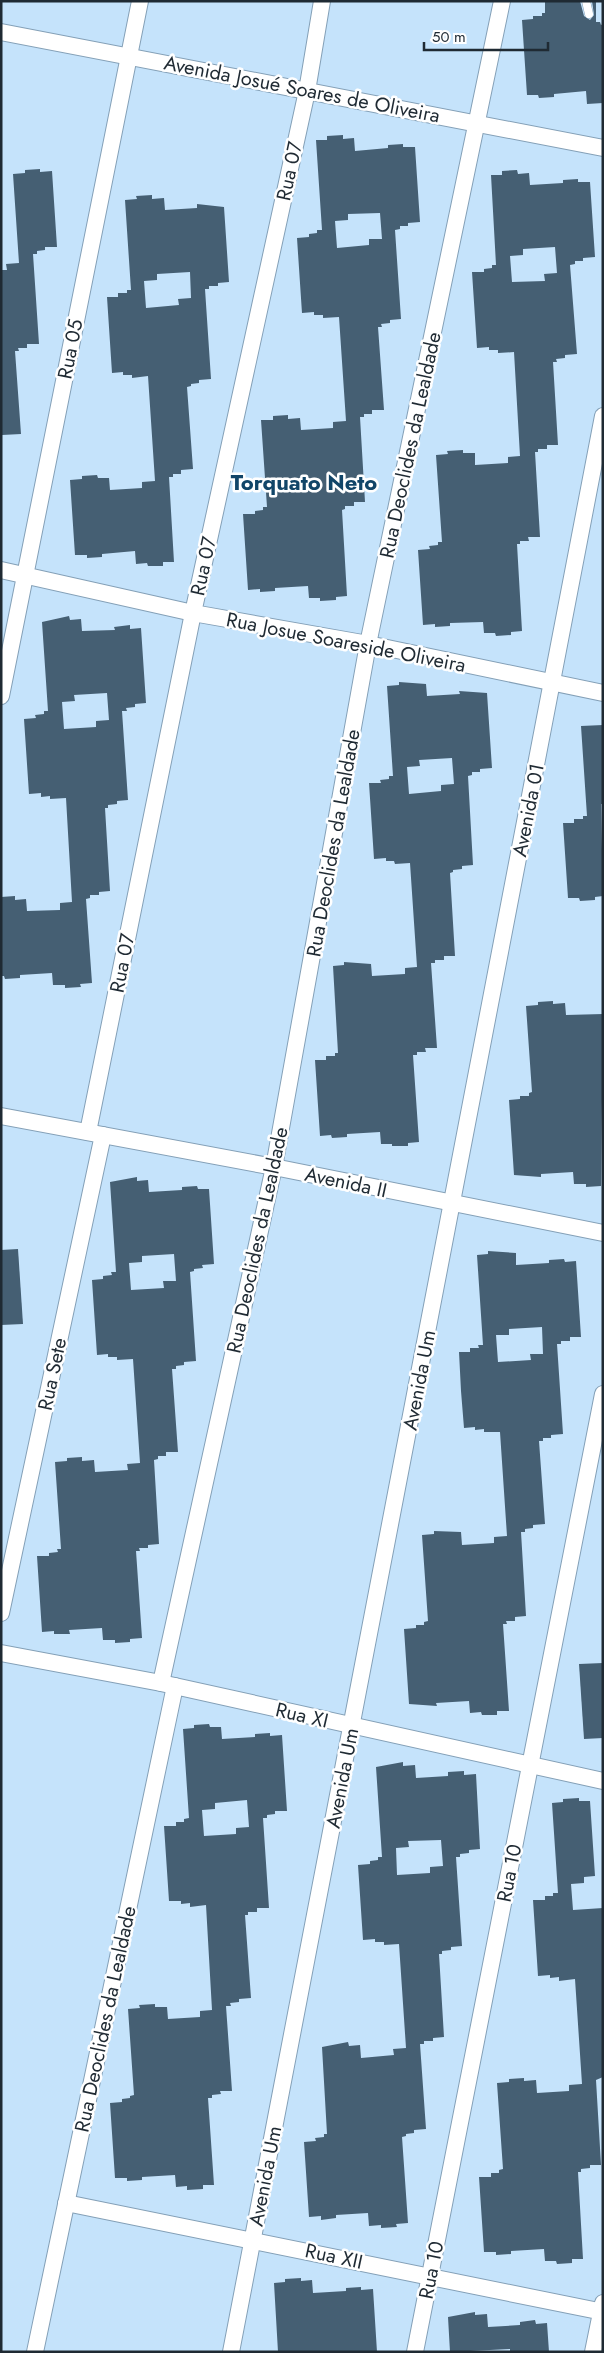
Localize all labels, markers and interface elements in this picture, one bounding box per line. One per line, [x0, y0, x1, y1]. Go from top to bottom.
scale bar [424, 20, 548, 52]
text: 50 m [432, 26, 466, 48]
street label: Avenida Josué Soares de Oliveira [161, 48, 442, 130]
street label: Rua 07 [269, 138, 310, 203]
street label: Rua 05 [50, 317, 91, 382]
street label: Rua Deoclides da Lealdade [372, 329, 449, 561]
district label: Torquato Neto [231, 466, 377, 498]
street label: Rua 07 [183, 533, 224, 598]
street label: Rua Josue Soareside Oliveira [224, 605, 468, 680]
street label: Rua Deoclides da Lealdade [299, 727, 368, 959]
street label: Avenida 01 [505, 761, 552, 859]
street label: Rua 07 [103, 930, 143, 995]
street label: Rua Deoclides da Lealdade [219, 1124, 296, 1356]
street label: Avenida II [302, 1160, 390, 1205]
street label: Avenida Um [396, 1327, 443, 1433]
street label: Rua Sete [31, 1335, 74, 1413]
street label: Rua XI [273, 1695, 331, 1736]
street label: Avenida Um [319, 1725, 366, 1831]
street label: Rua 10 [490, 1842, 529, 1904]
street label: Rua Deoclides da Lealdade [67, 1903, 144, 2135]
street label: Avenida Um [242, 2123, 289, 2229]
street label: Rua XII [302, 2236, 365, 2277]
street label: Rua 10 [412, 2239, 451, 2301]

